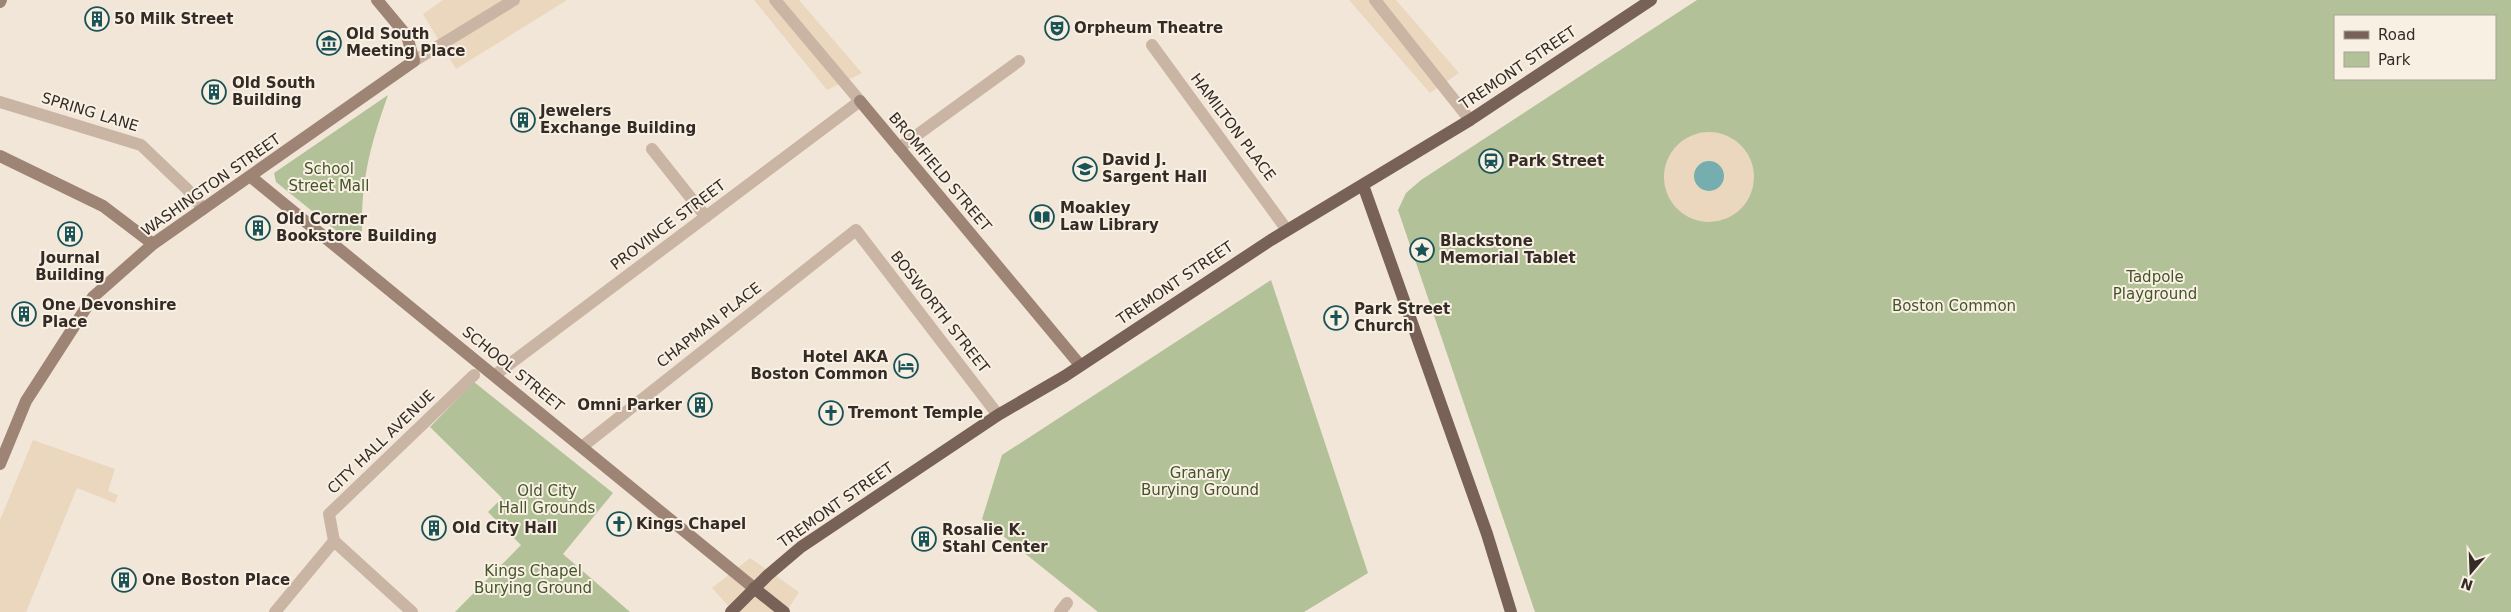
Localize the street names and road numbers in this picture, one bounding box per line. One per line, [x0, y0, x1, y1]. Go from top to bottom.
street label: TREMONT STREET [1456, 22, 1580, 114]
street label: HAMILTON PLACE [1187, 70, 1279, 184]
street label: SPRING LANE [39, 89, 141, 135]
street label: BROMFIELD STREET [885, 109, 996, 236]
street label: WASHINGTON STREET [138, 130, 285, 240]
street label: PROVINCE STREET [607, 176, 730, 274]
street label: TREMONT STREET [1113, 237, 1237, 329]
street label: BOSWORTH STREET [887, 247, 994, 377]
street label: CHAPMAN PLACE [653, 279, 765, 371]
street label: SCHOOL STREET [459, 323, 568, 416]
street label: CITY HALL AVENUE [324, 386, 438, 498]
street label: TREMONT STREET [774, 458, 898, 552]

